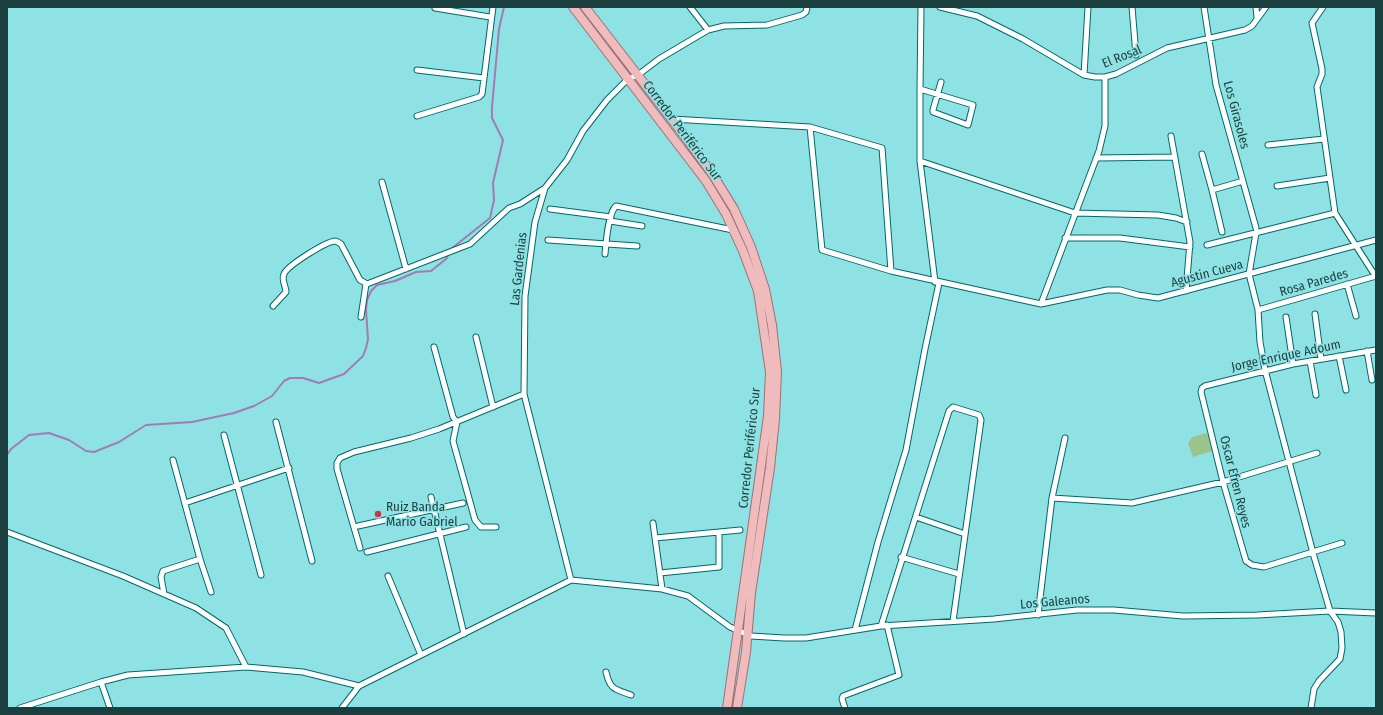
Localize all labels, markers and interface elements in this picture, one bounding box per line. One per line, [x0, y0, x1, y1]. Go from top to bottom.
street label: El Rosal [1100, 42, 1144, 72]
street label: Corredor Periférico Sur [639, 78, 725, 184]
street label: Los Girasoles [1219, 79, 1253, 151]
street label: Las Gardenias [507, 231, 531, 307]
street label: Agustin Cueva [1169, 257, 1245, 291]
street label: Rosa Paredes [1278, 266, 1350, 300]
street label: Jorge Enrique Adoum [1230, 337, 1342, 375]
street label: Corredor Periférico Sur [736, 387, 764, 509]
street label: Oscar Efren Reyes [1216, 434, 1254, 530]
place label: Ruiz Banda Mario Gabriel [386, 499, 458, 530]
marker: Ruiz Banda Mario Gabriel [373, 509, 383, 519]
street label: Los Galeanos [1020, 591, 1090, 613]

